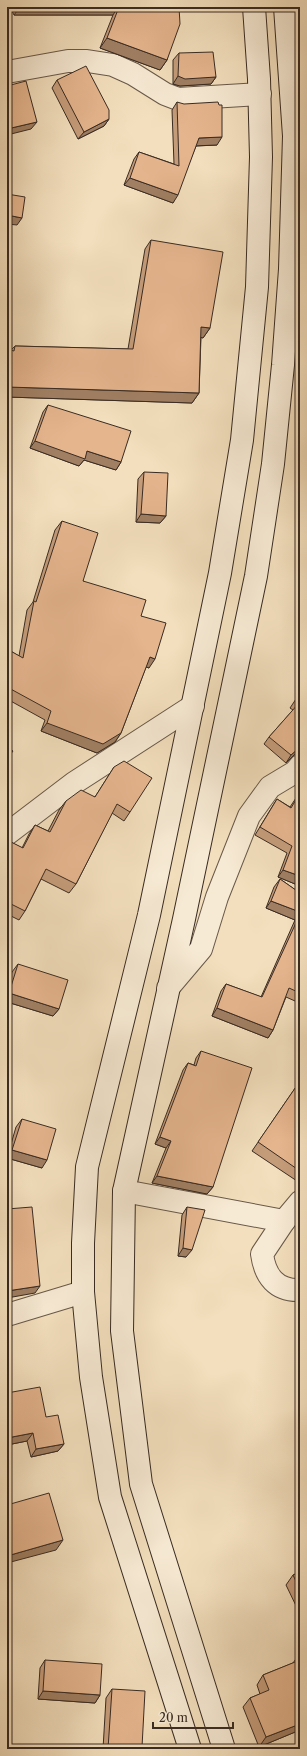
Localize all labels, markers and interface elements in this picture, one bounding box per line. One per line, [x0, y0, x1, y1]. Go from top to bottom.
scale bar [153, 1704, 233, 1730]
text: 20 m [159, 1710, 188, 1725]

